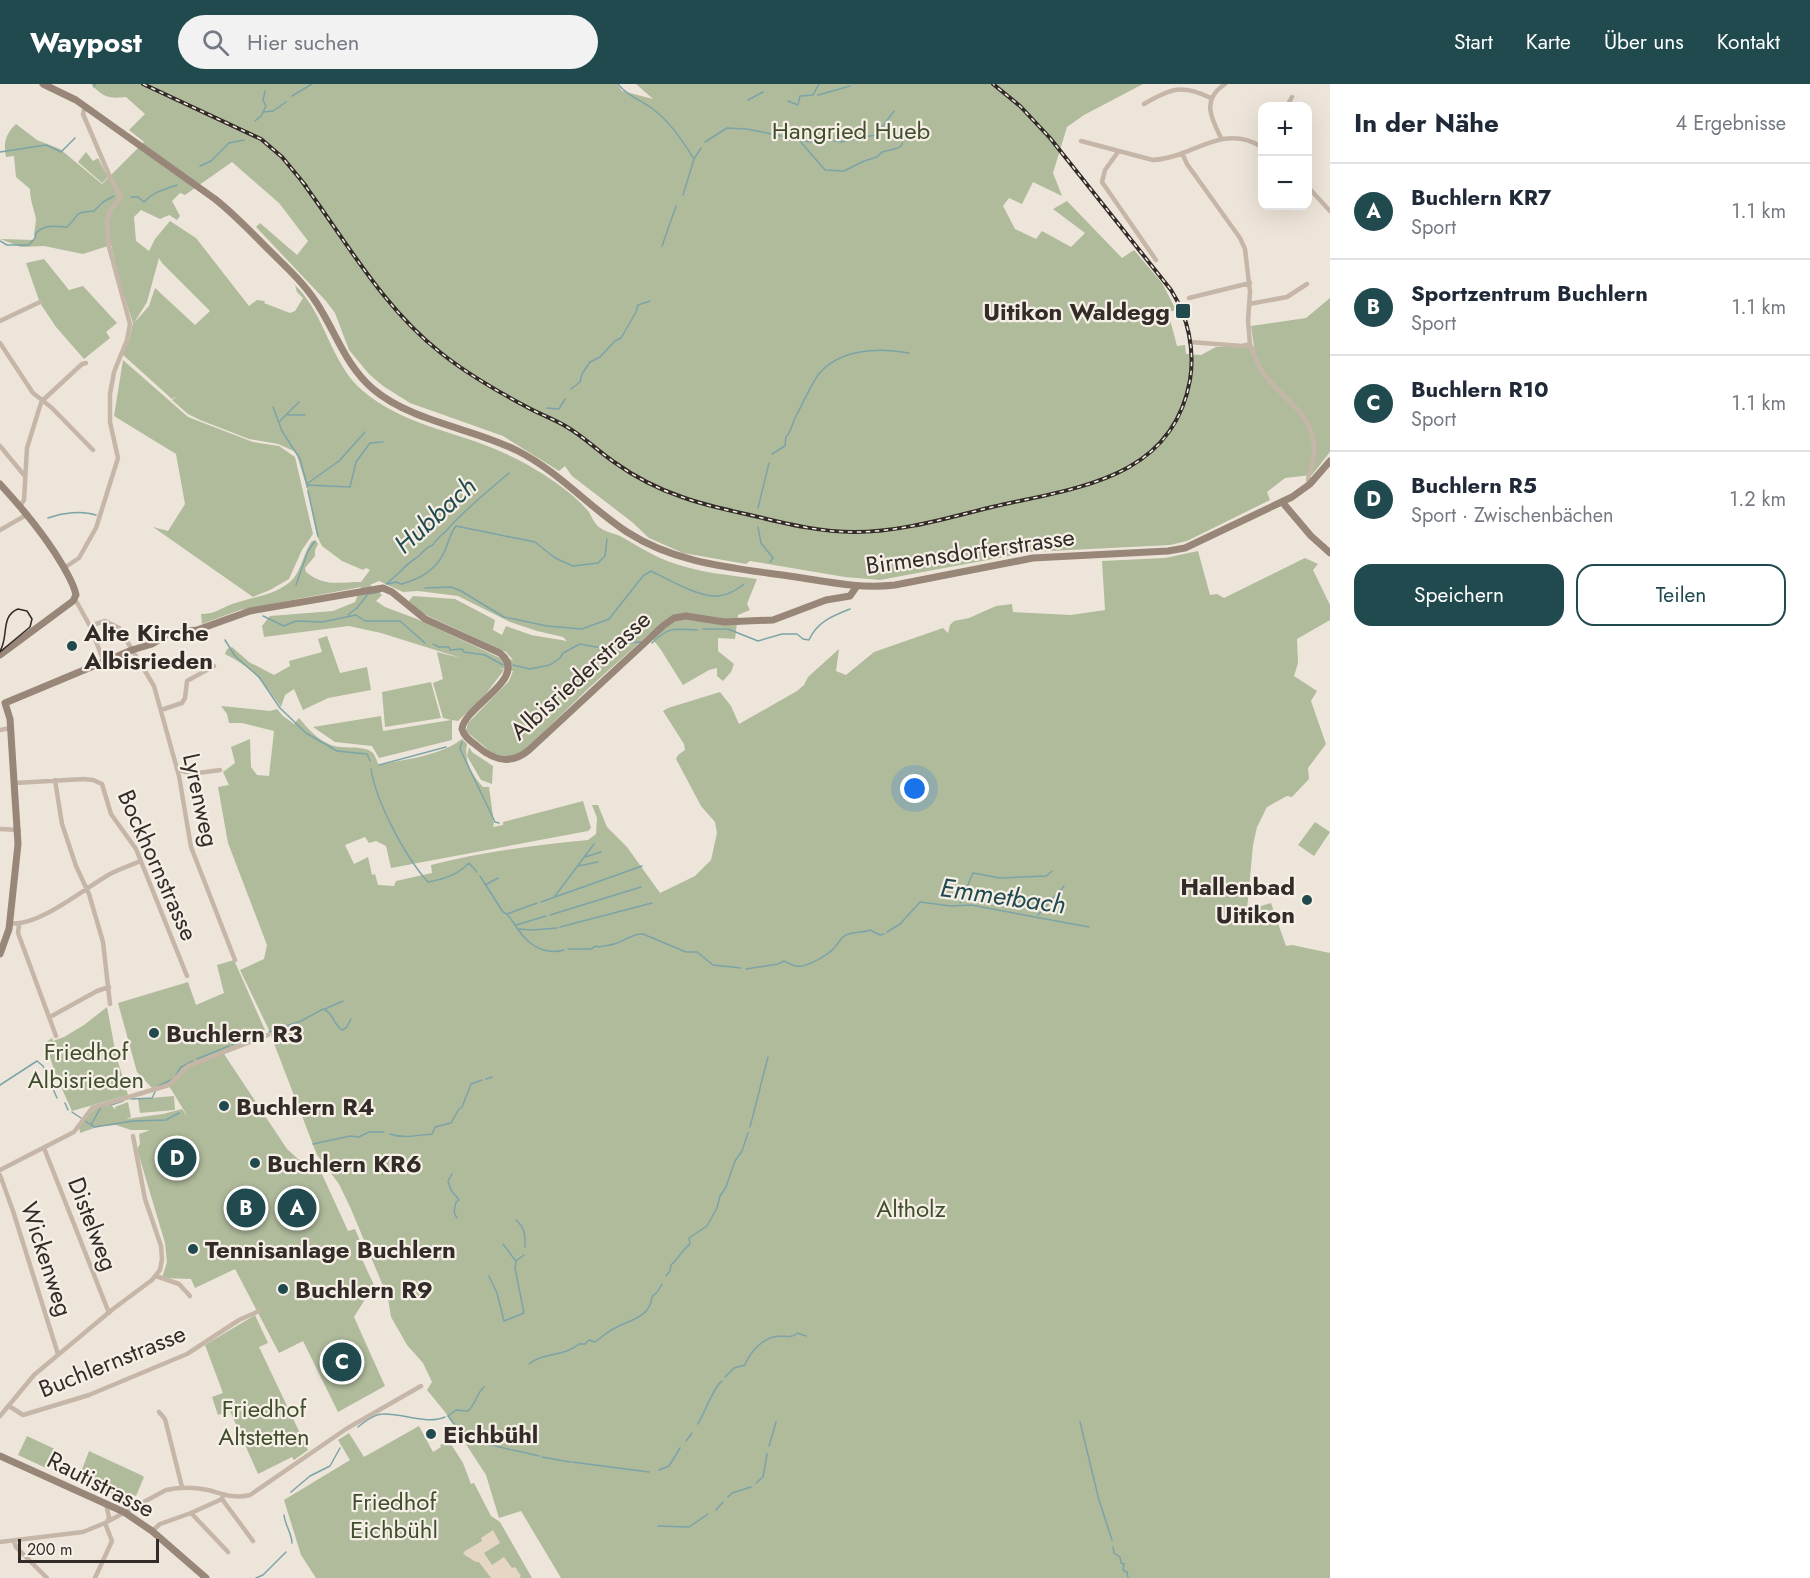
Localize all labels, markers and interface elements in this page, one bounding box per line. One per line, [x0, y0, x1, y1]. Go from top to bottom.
search box [178, 15, 598, 69]
text: Waypost [30, 22, 142, 63]
icon: search [199, 26, 232, 59]
text: Hier suchen [247, 26, 359, 58]
text: Start [1454, 27, 1493, 57]
text: Karte [1526, 27, 1571, 57]
text: Über uns [1604, 27, 1684, 57]
text: Kontakt [1717, 27, 1780, 57]
map controls [1258, 102, 1312, 210]
button: + [1258, 102, 1312, 156]
text: In der Nähe [1354, 104, 1499, 142]
text: 4 Ergebnisse [1676, 109, 1786, 138]
park label: Hangried Hueb [772, 113, 930, 148]
button: − [1258, 156, 1312, 210]
text: Buchlern KR7 [1411, 181, 1551, 213]
text: A [1366, 197, 1381, 226]
text: 1.1 km [1732, 197, 1786, 226]
text: Sport [1411, 213, 1456, 242]
text: Sportzentrum Buchlern [1411, 277, 1648, 309]
text: B [1367, 293, 1380, 322]
text: 1.1 km [1732, 293, 1786, 322]
place label: Uitikon Waldegg [983, 294, 1170, 329]
marker: Uitikon Waldegg [1174, 302, 1192, 320]
text: Sport [1411, 309, 1456, 338]
text: Buchlern R10 [1411, 373, 1548, 405]
text: C [1366, 389, 1381, 418]
text: 1.1 km [1732, 389, 1786, 418]
text: Sport [1411, 405, 1456, 434]
water label: Hubbach [385, 468, 485, 562]
text: Buchlern R5 [1411, 469, 1537, 501]
text: D [1366, 485, 1381, 514]
text: 1.2 km [1729, 485, 1786, 514]
text: Sport · Zwischenbächen [1411, 501, 1614, 530]
street label: Birmensdorferstrasse [863, 519, 1077, 583]
button: Speichern [1354, 564, 1564, 626]
button: Teilen [1576, 564, 1786, 626]
street label: Albisriederstrasse [502, 602, 658, 748]
place label: Alte Kirche Albisrieden [83, 615, 213, 678]
marker: Alte Kirche Albisrieden [65, 639, 79, 653]
street label: Lyrenweg [174, 750, 228, 850]
your location [900, 774, 929, 803]
street label: Bockhornstrasse [109, 784, 207, 946]
water label: Emmetbach [938, 868, 1068, 924]
place label: Hallenbad Uitikon [1180, 869, 1295, 932]
marker: Hallenbad Uitikon [1300, 893, 1314, 907]
place label: Buchlern R3 [166, 1016, 303, 1051]
marker: Buchlern R3 [147, 1026, 161, 1040]
park label: Friedhof Albisrieden [28, 1034, 144, 1097]
place label: Buchlern R4 [236, 1089, 375, 1124]
marker: Buchlern R4 [217, 1099, 231, 1113]
pin: D [158, 1136, 196, 1180]
place label: Buchlern KR6 [267, 1146, 422, 1181]
marker: Buchlern KR6 [248, 1156, 262, 1170]
street label: Distelweg [59, 1172, 127, 1276]
pin: B [226, 1186, 266, 1230]
pin: A [278, 1186, 316, 1230]
park label: Altholz [876, 1191, 946, 1226]
street label: Wickenweg [12, 1197, 82, 1321]
place label: Tennisanlage Buchlern [205, 1232, 456, 1267]
marker: Tennisanlage Buchlern [186, 1242, 200, 1256]
place label: Buchlern R9 [295, 1272, 433, 1307]
marker: Buchlern R9 [276, 1282, 290, 1296]
street label: Buchlernstrasse [33, 1316, 191, 1406]
pin: C [322, 1340, 362, 1384]
park label: Friedhof Altstetten [218, 1391, 310, 1454]
place label: Eichbühl [443, 1417, 538, 1452]
marker: Eichbühl [424, 1427, 438, 1441]
street label: Rautistrasse [41, 1442, 161, 1526]
park label: Friedhof Eichbühl [350, 1484, 438, 1547]
scale bar [18, 1536, 159, 1564]
text: 200 m [27, 1538, 73, 1561]

